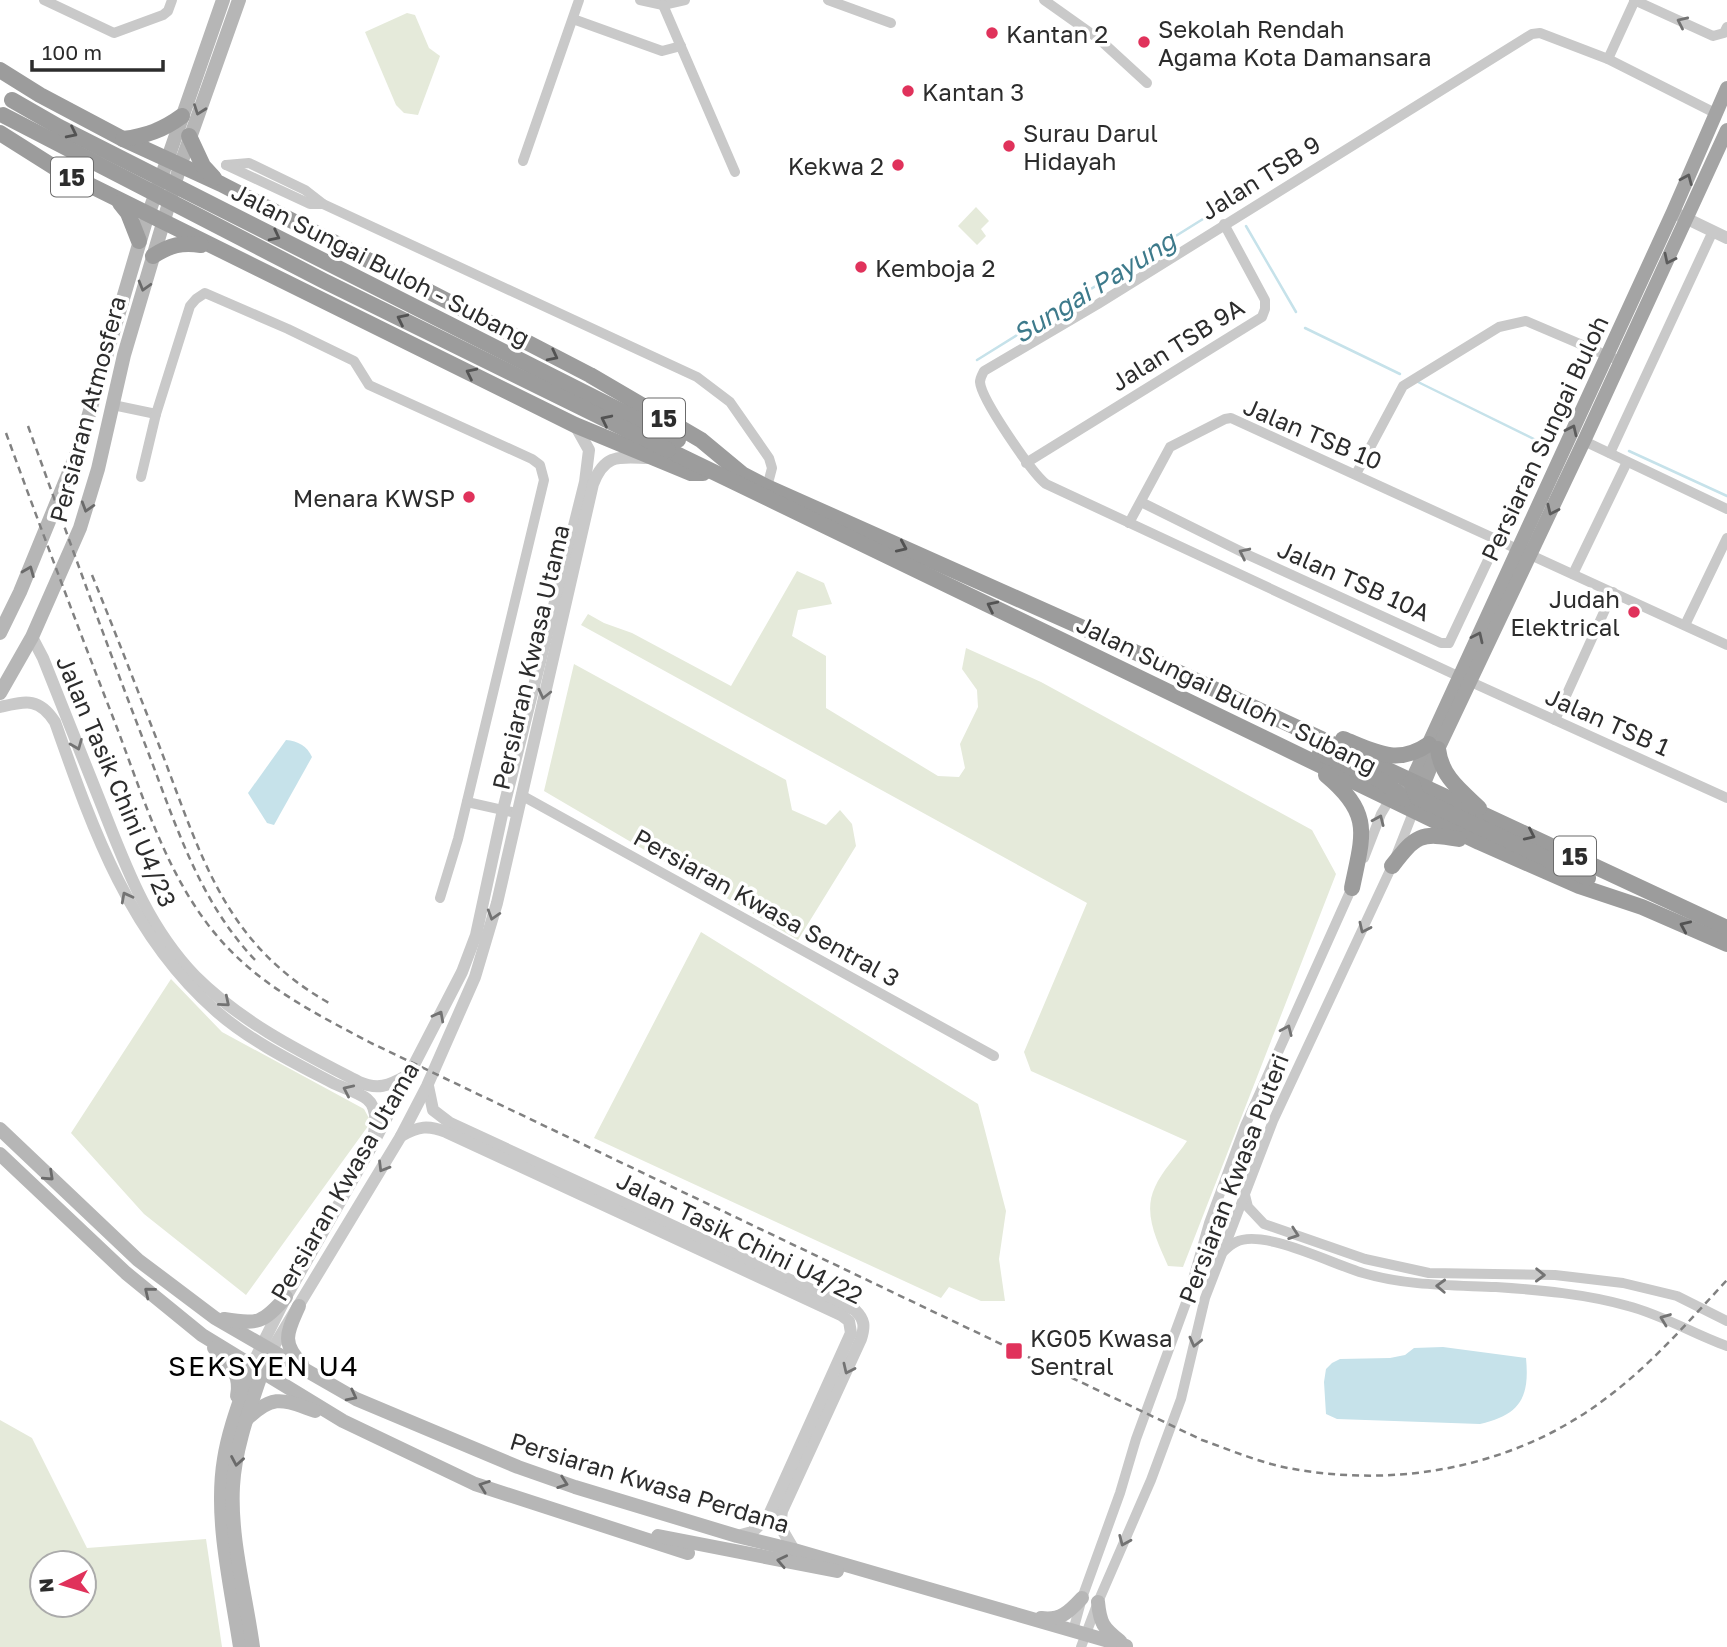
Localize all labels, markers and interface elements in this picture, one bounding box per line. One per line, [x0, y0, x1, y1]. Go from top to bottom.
place label: Sekolah Rendah Agama Kota Damansara [1158, 14, 1431, 71]
one-way arrow [1677, 17, 1689, 31]
place label: Kantan 2 [1006, 19, 1108, 48]
marker: Kantan 2 [984, 25, 1000, 41]
scale bar [32, 28, 163, 72]
marker: Sekolah Rendah Agama Kota Damansara [1136, 34, 1152, 50]
text: 100 m [42, 39, 102, 65]
place label: Kantan 3 [922, 77, 1024, 106]
marker: Kantan 3 [900, 83, 916, 99]
one-way arrow [193, 103, 207, 115]
place label: Surau Darul Hidayah [1023, 118, 1158, 175]
one-way arrow [64, 125, 77, 139]
street label: Jalan TSB 9 [1195, 129, 1325, 225]
marker: Surau Darul Hidayah [1001, 138, 1017, 154]
place label: Kekwa 2 [788, 151, 884, 180]
marker: Kekwa 2 [890, 157, 906, 173]
road number: 15 [51, 158, 93, 196]
one-way arrow [1679, 173, 1693, 185]
street label: Jalan Sungai Buloh - Subang [227, 176, 535, 352]
water label: Sungai Payung [1007, 224, 1183, 349]
one-way arrow [268, 227, 280, 241]
one-way arrow [1663, 252, 1677, 264]
place label: Kemboja 2 [875, 253, 995, 282]
marker: Kemboja 2 [853, 259, 869, 275]
one-way arrow [137, 280, 152, 292]
street label: Jalan TSB 9A [1105, 292, 1249, 396]
street label: Persiaran Atmosfera [43, 293, 131, 525]
street label: Persiaran Sungai Buloh [1474, 311, 1614, 565]
one-way arrow [397, 314, 409, 328]
one-way arrow [546, 347, 558, 361]
one-way arrow [466, 367, 478, 381]
street label: Jalan TSB 10 [1239, 391, 1387, 475]
road number: 15 [643, 398, 685, 438]
one-way arrow [601, 414, 613, 428]
one-way arrow [1564, 425, 1578, 437]
place label: Menara KWSP [293, 483, 455, 512]
marker: Menara KWSP [461, 489, 477, 505]
one-way arrow [80, 500, 95, 512]
one-way arrow [1547, 503, 1561, 515]
street label: Persiaran Kwasa Utama [485, 522, 575, 792]
street label: Jalan TSB 10A [1273, 533, 1435, 627]
one-way arrow [894, 539, 907, 553]
one-way arrow [1239, 547, 1251, 561]
one-way arrow [20, 566, 34, 578]
place label: Judah Elektrical [1510, 584, 1620, 641]
one-way arrow [987, 600, 999, 614]
marker: Judah Elektrical [1626, 604, 1642, 620]
street label: Jalan Sungai Buloh - Subang [1072, 609, 1382, 779]
one-way arrow [1470, 632, 1484, 644]
street label: Jalan Tasik Chini U4/23 [51, 651, 183, 911]
street label: Jalan TSB 1 [1542, 681, 1674, 761]
one-way arrow [538, 688, 552, 700]
one-way arrow [69, 738, 83, 750]
one-way arrow [1371, 815, 1385, 827]
street label: Persiaran Kwasa Sentral 3 [629, 822, 905, 992]
one-way arrow [1522, 827, 1535, 841]
road number: 15 [1554, 836, 1596, 876]
one-way arrow [121, 892, 134, 904]
one-way arrow [487, 909, 502, 921]
one-way arrow [1679, 920, 1691, 934]
one-way arrow [1358, 921, 1372, 933]
one-way arrow [217, 994, 230, 1006]
one-way arrow [430, 1011, 444, 1023]
one-way arrow [1279, 1025, 1293, 1038]
street label: Persiaran Kwasa Puteri [1172, 1049, 1294, 1307]
street label: Persiaran Kwasa Utama [264, 1056, 424, 1306]
one-way arrow [343, 1084, 356, 1098]
one-way arrow [378, 1159, 391, 1172]
street label: Jalan Tasik Chini U4/22 [612, 1165, 868, 1309]
one-way arrow [41, 1168, 54, 1180]
one-way arrow [1288, 1226, 1300, 1240]
one-way arrow [1535, 1267, 1546, 1282]
one-way arrow [1435, 1278, 1446, 1294]
one-way arrow [145, 1288, 158, 1300]
one-way arrow [1659, 1313, 1671, 1327]
place label: KG05 Kwasa Sentral [1030, 1323, 1172, 1380]
one-way arrow [1189, 1336, 1203, 1348]
marker: KG05 Kwasa Sentral [1004, 1341, 1024, 1361]
district label: SEKSYEN U4 [168, 1349, 360, 1382]
one-way arrow [842, 1362, 856, 1374]
one-way arrow [345, 1388, 357, 1402]
street label: Persiaran Kwasa Perdana [507, 1426, 793, 1538]
one-way arrow [230, 1455, 245, 1467]
one-way arrow [556, 1475, 568, 1489]
one-way arrow [478, 1480, 490, 1494]
one-way arrow [1118, 1534, 1132, 1546]
north arrow [28, 1549, 98, 1619]
one-way arrow [776, 1555, 788, 1570]
text: N [33, 1577, 58, 1594]

